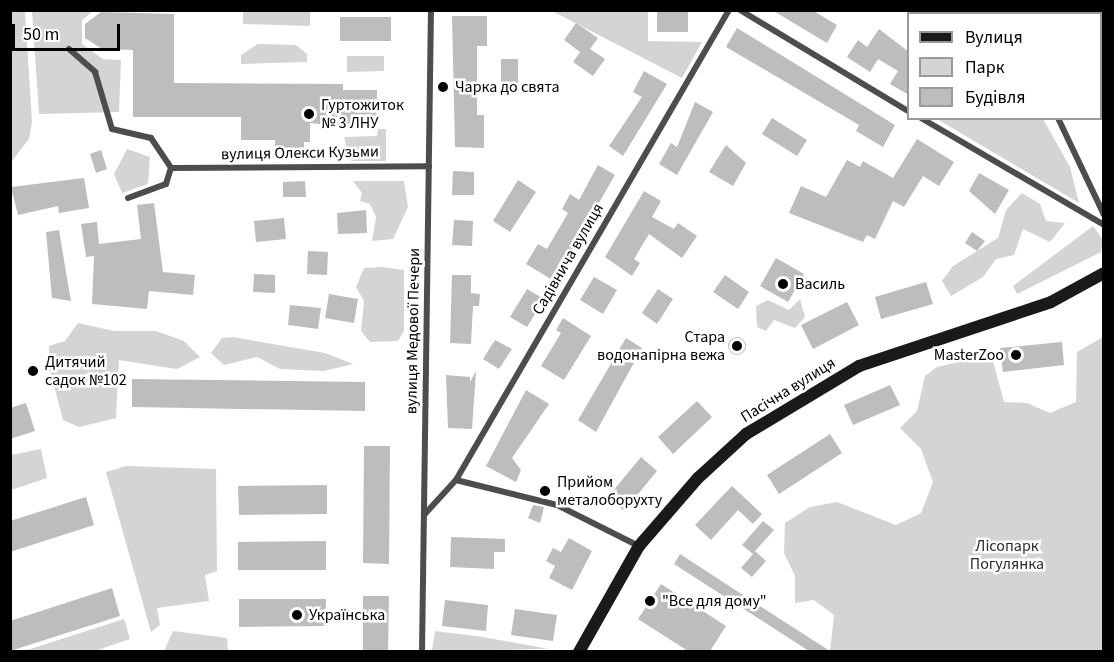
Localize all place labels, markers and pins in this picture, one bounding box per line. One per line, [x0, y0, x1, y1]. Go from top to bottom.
place label: Чарка до свята [455, 77, 560, 97]
marker: Чарка до свята [436, 80, 450, 94]
place label: Гуртожиток № 3 ЛНУ [321, 95, 404, 133]
marker: Гуртожиток № 3 ЛНУ [302, 107, 316, 121]
place label: Василь [795, 274, 845, 294]
marker: Василь [776, 277, 790, 291]
place label: Стара водонапірна вежа [597, 327, 725, 365]
marker: Стара водонапірна вежа [730, 339, 744, 353]
place label: MasterZoo [934, 345, 1004, 365]
marker: MasterZoo [1009, 348, 1023, 362]
place label: Дитячий садок №102 [45, 352, 127, 390]
marker: Дитячий садок №102 [26, 364, 40, 378]
place label: Прийом металоборухту [557, 472, 662, 510]
marker: Прийом металоборухту [538, 484, 552, 498]
place label: "Все для дому" [662, 591, 767, 611]
marker: "Все для дому" [643, 594, 657, 608]
place label: Українська [309, 605, 385, 625]
marker: Українська [290, 608, 304, 622]

